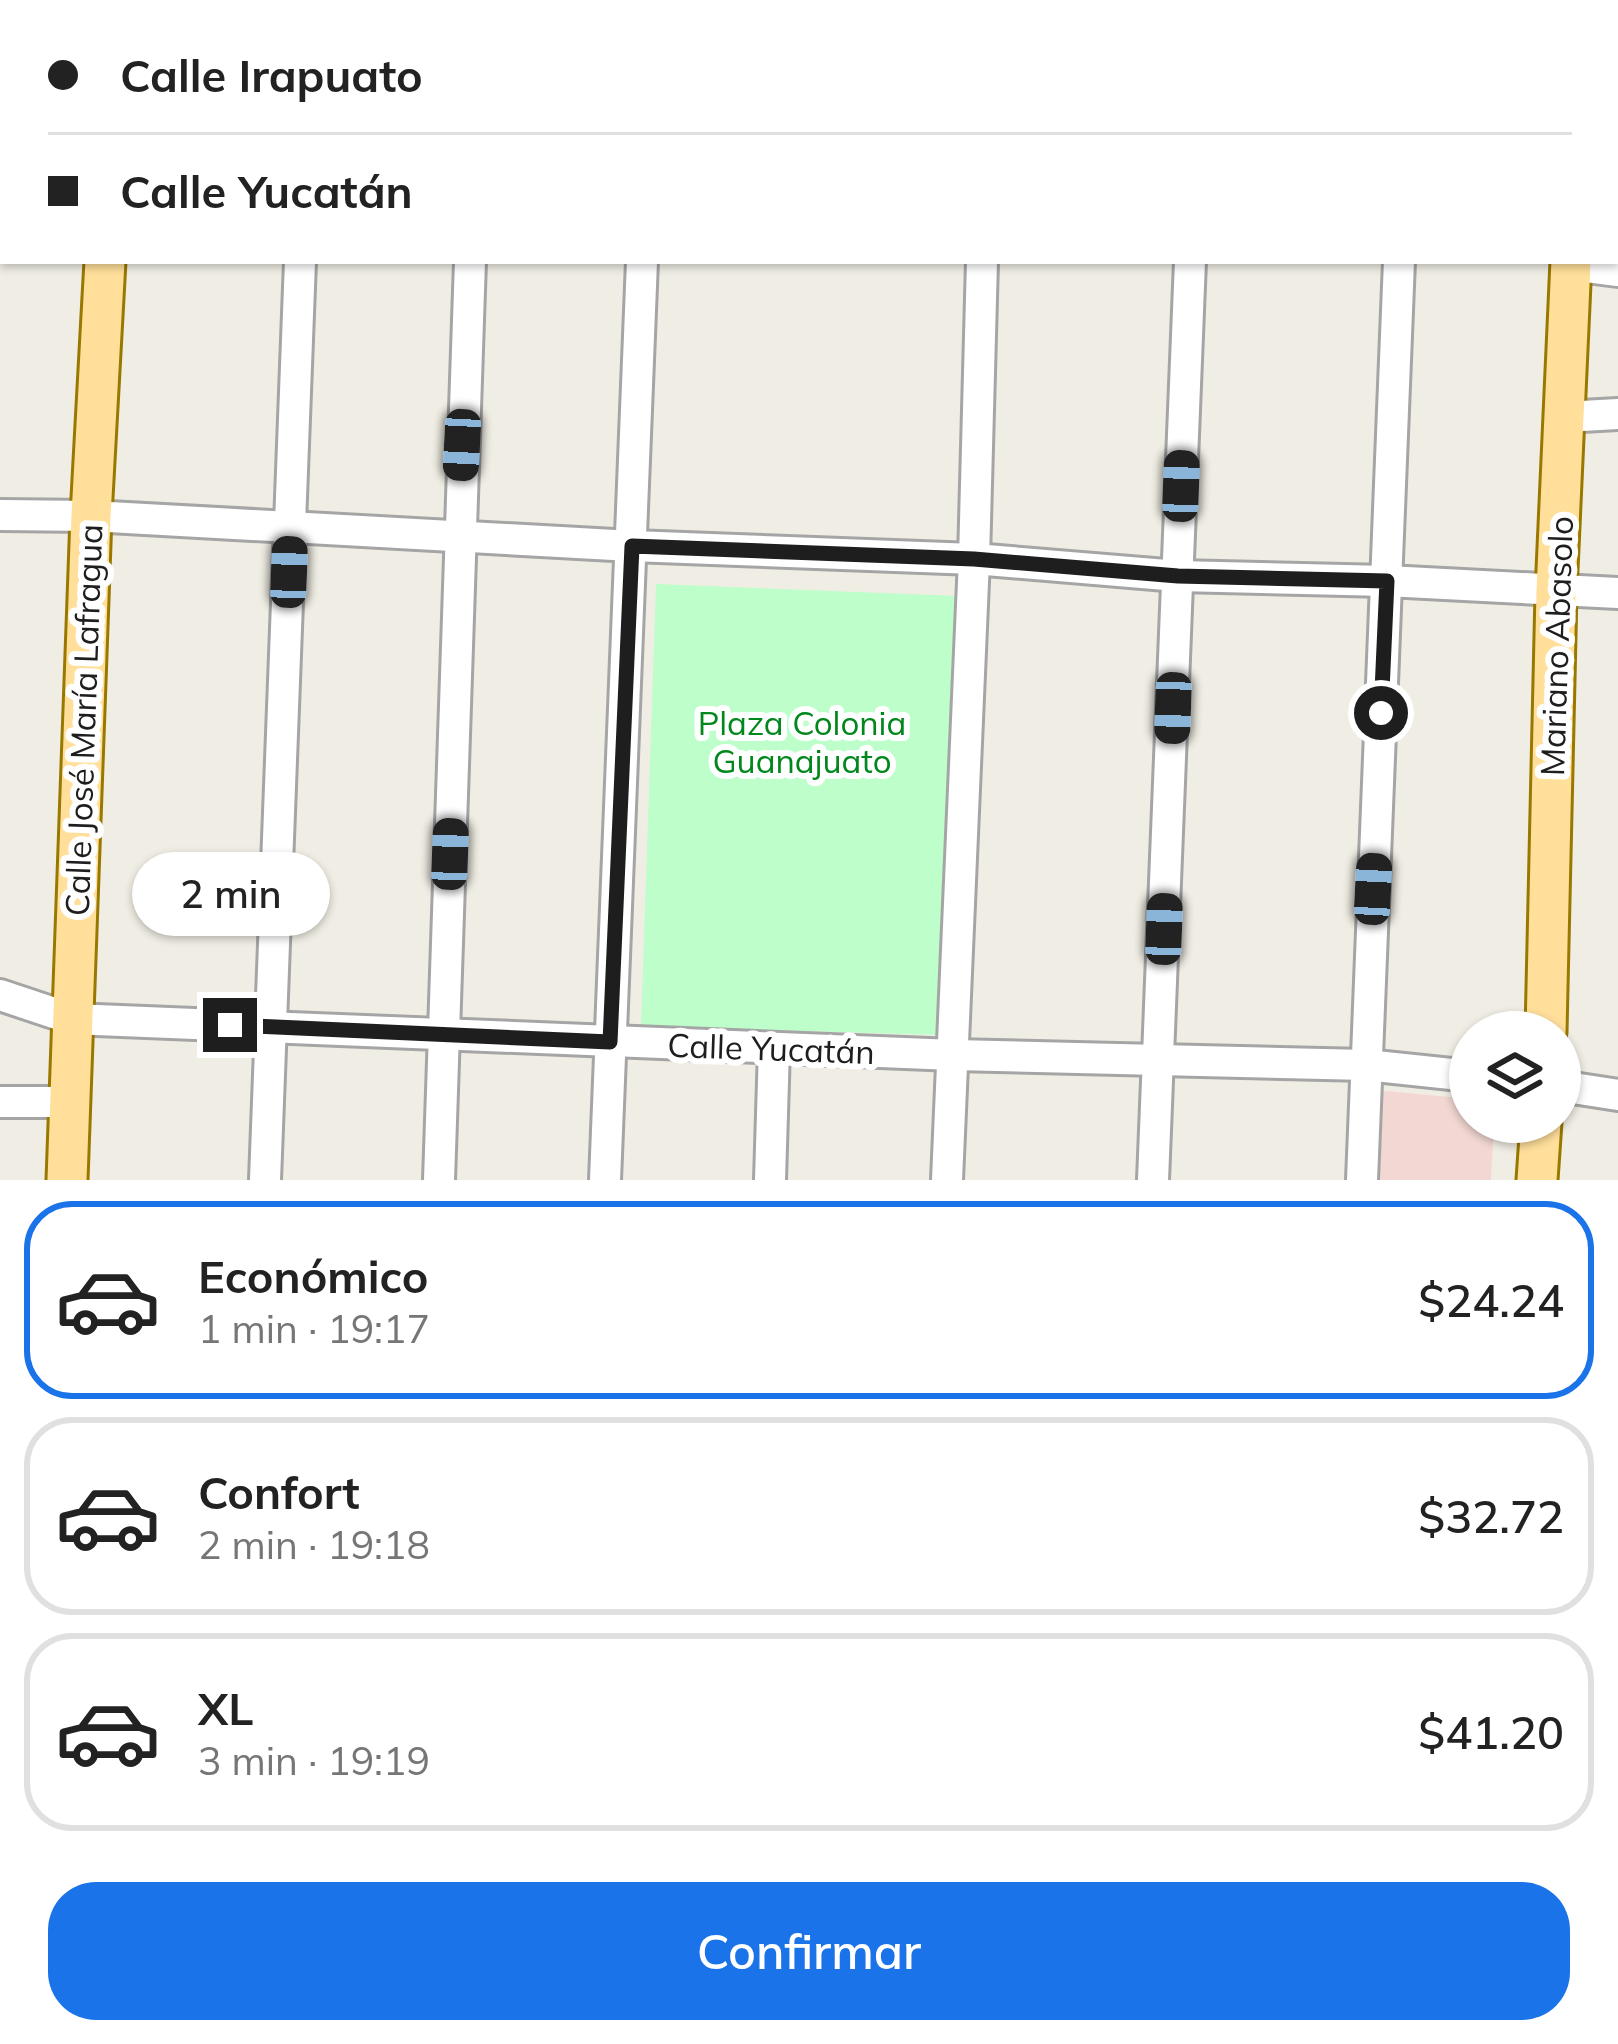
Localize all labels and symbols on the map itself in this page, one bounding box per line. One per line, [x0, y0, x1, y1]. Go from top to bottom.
car [442, 408, 482, 482]
car [1162, 449, 1200, 523]
street label: Mariano Abasolo [1531, 515, 1581, 777]
street label: Calle José María Lafragua [56, 523, 110, 917]
car [270, 535, 308, 609]
car [1154, 671, 1192, 745]
route start [1354, 686, 1408, 740]
park label: Plaza Colonia Guanajuato [698, 702, 906, 781]
car [431, 817, 469, 891]
callout: 2 min [131, 851, 329, 935]
car [1353, 852, 1393, 926]
car [1145, 892, 1183, 966]
route end [203, 998, 257, 1052]
street label: Calle Yucatán [667, 1024, 875, 1072]

